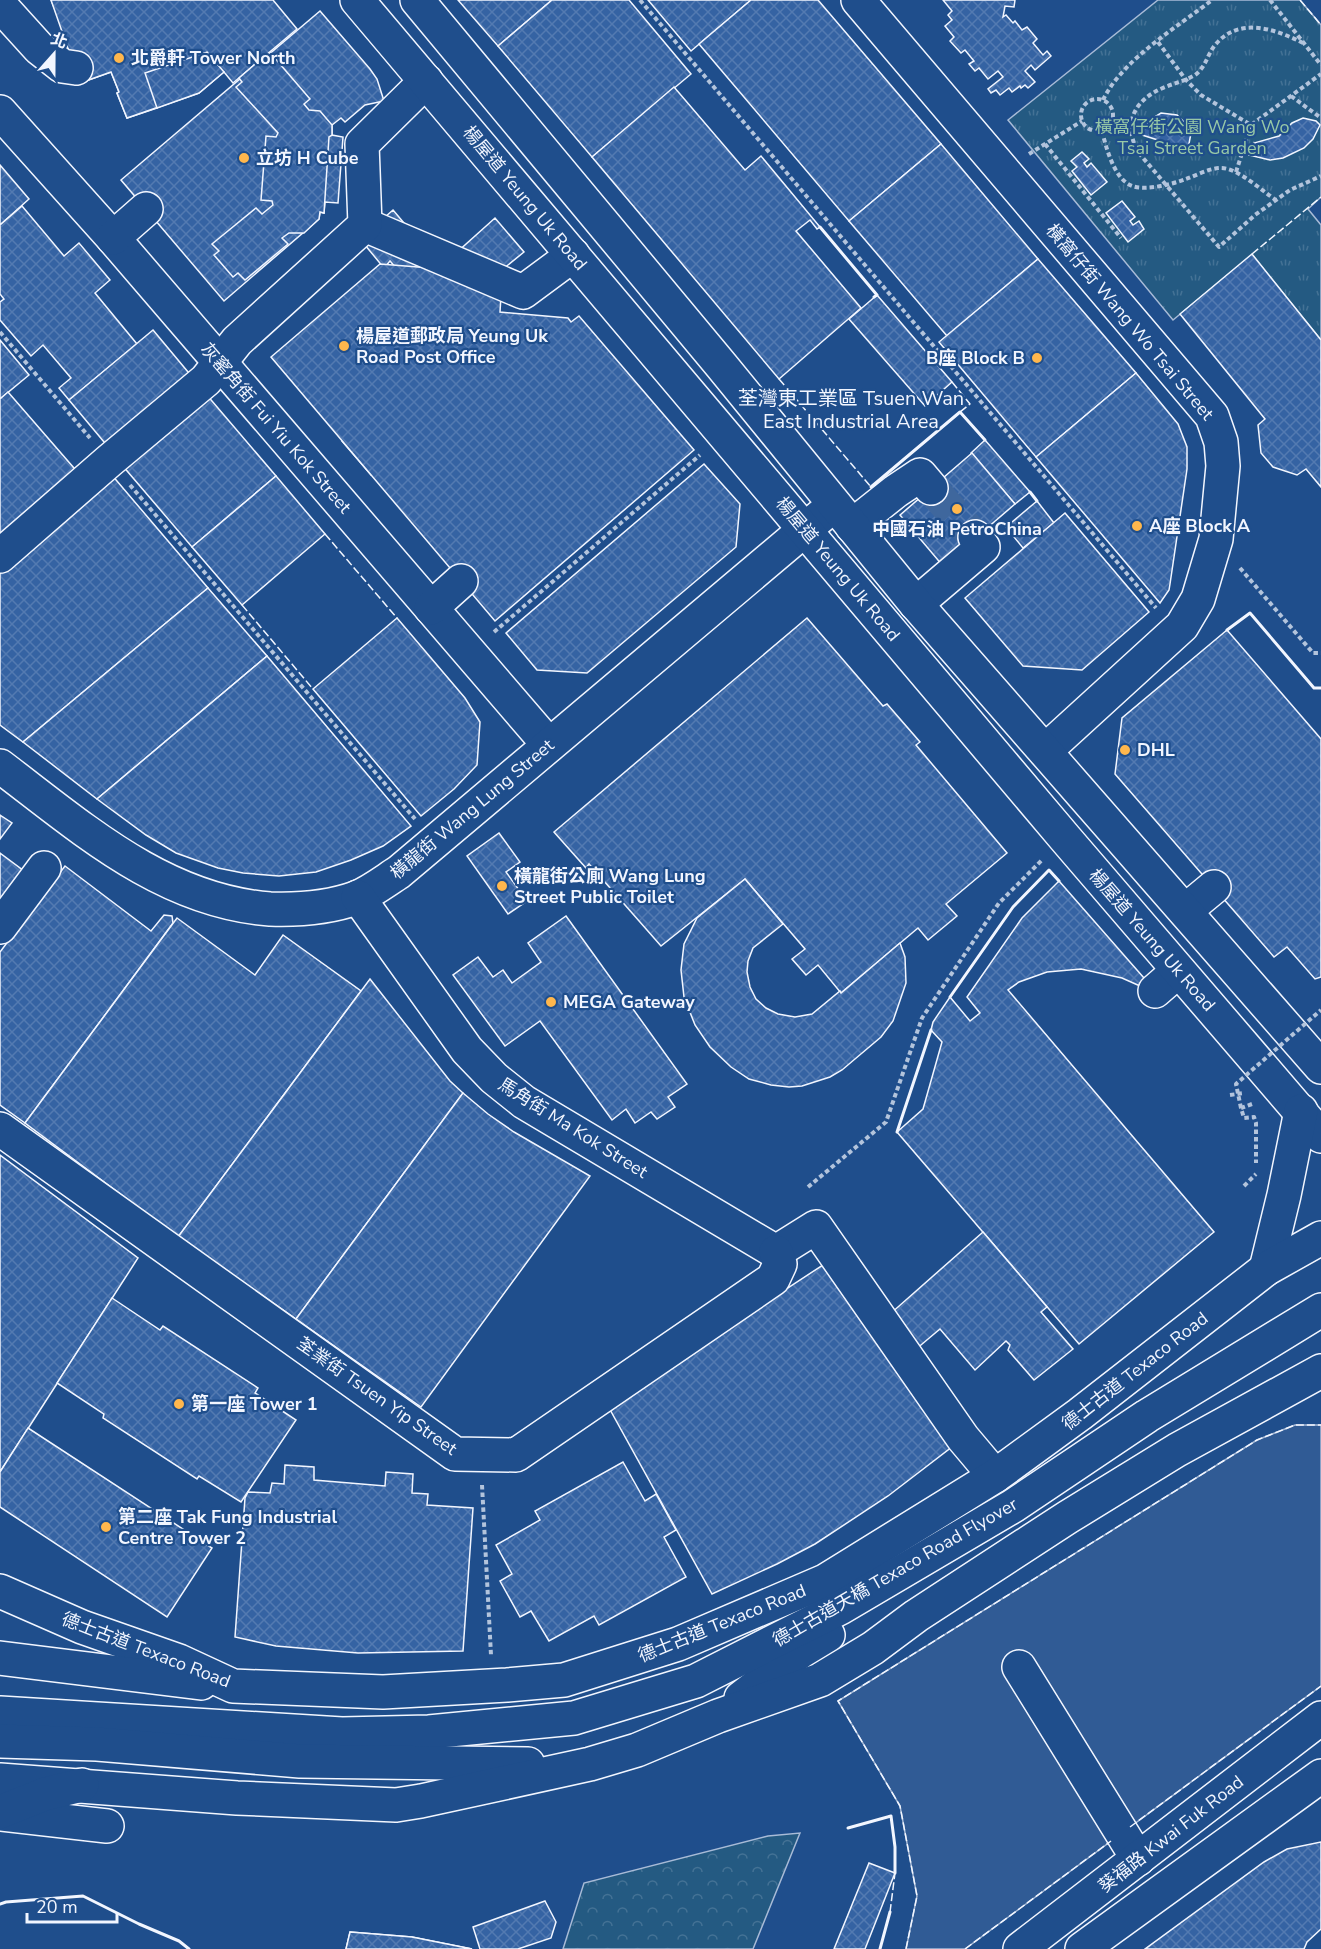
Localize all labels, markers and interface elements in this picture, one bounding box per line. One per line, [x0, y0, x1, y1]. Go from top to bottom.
north arrow [24, 24, 84, 84]
text: 北 [48, 28, 70, 54]
place label: 北爵軒 Tower North [131, 46, 296, 70]
marker: 北爵軒 Tower North [112, 51, 126, 65]
park label: 橫窩仔街公園 Wang Wo Tsai Street Garden [1094, 115, 1290, 160]
street label: 楊屋道 Yeung Uk Road [457, 121, 593, 275]
place label: 立坊 H Cube [256, 146, 359, 170]
marker: 立坊 H Cube [237, 151, 251, 165]
street label: 橫窩仔街 Wang Wo Tsai Street [1041, 219, 1220, 426]
place label: 楊屋道郵政局 Yeung Uk Road Post Office [356, 324, 548, 369]
street label: 灰窰角街 Fui Yiu Kok Street [195, 338, 357, 519]
marker: 楊屋道郵政局 Yeung Uk Road Post Office [337, 339, 351, 353]
place label: B座 Block B [926, 346, 1025, 370]
marker: B座 Block B [1030, 351, 1044, 365]
district label: 荃灣東工業區 Tsuen Wan East Industrial Area [738, 385, 964, 435]
street label: 楊屋道 Yeung Uk Road [770, 492, 906, 646]
marker: 中國石油 PetroChina [950, 502, 964, 516]
place label: A座 Block A [1149, 514, 1251, 538]
place label: 中國石油 PetroChina [872, 517, 1042, 541]
marker: A座 Block A [1130, 519, 1144, 533]
street label: 橫龍街 Wang Lung Street [385, 733, 559, 885]
place label: DHL [1137, 738, 1175, 762]
marker: DHL [1118, 743, 1132, 757]
place label: 橫龍街公廁 Wang Lung Street Public Toilet [514, 864, 706, 909]
street label: 楊屋道 Yeung Uk Road [1083, 864, 1221, 1016]
marker: 橫龍街公廁 Wang Lung Street Public Toilet [495, 879, 509, 893]
place label: MEGA Gateway [563, 990, 695, 1014]
marker: MEGA Gateway [544, 995, 558, 1009]
street label: 馬角街 Ma Kok Street [494, 1072, 653, 1184]
street label: 德士古道 Texaco Road [1057, 1306, 1213, 1436]
street label: 荃業街 Tsuen Yip Street [292, 1332, 462, 1461]
place label: 第一座 Tower 1 [191, 1392, 317, 1416]
marker: 第一座 Tower 1 [172, 1397, 186, 1411]
street label: 德士古道天橋 Texaco Road Flyover [768, 1492, 1022, 1652]
place label: 第二座 Tak Fung Industrial Centre Tower 2 [118, 1505, 337, 1550]
marker: 第二座 Tak Fung Industrial Centre Tower 2 [99, 1520, 113, 1534]
street label: 德士古道 Texaco Road [634, 1578, 810, 1668]
street label: 德士古道 Texaco Road [58, 1607, 234, 1693]
street label: 葵福路 Kwai Fuk Road [1093, 1770, 1249, 1898]
scale bar [27, 1886, 117, 1924]
text: 20 m [36, 1895, 78, 1919]

